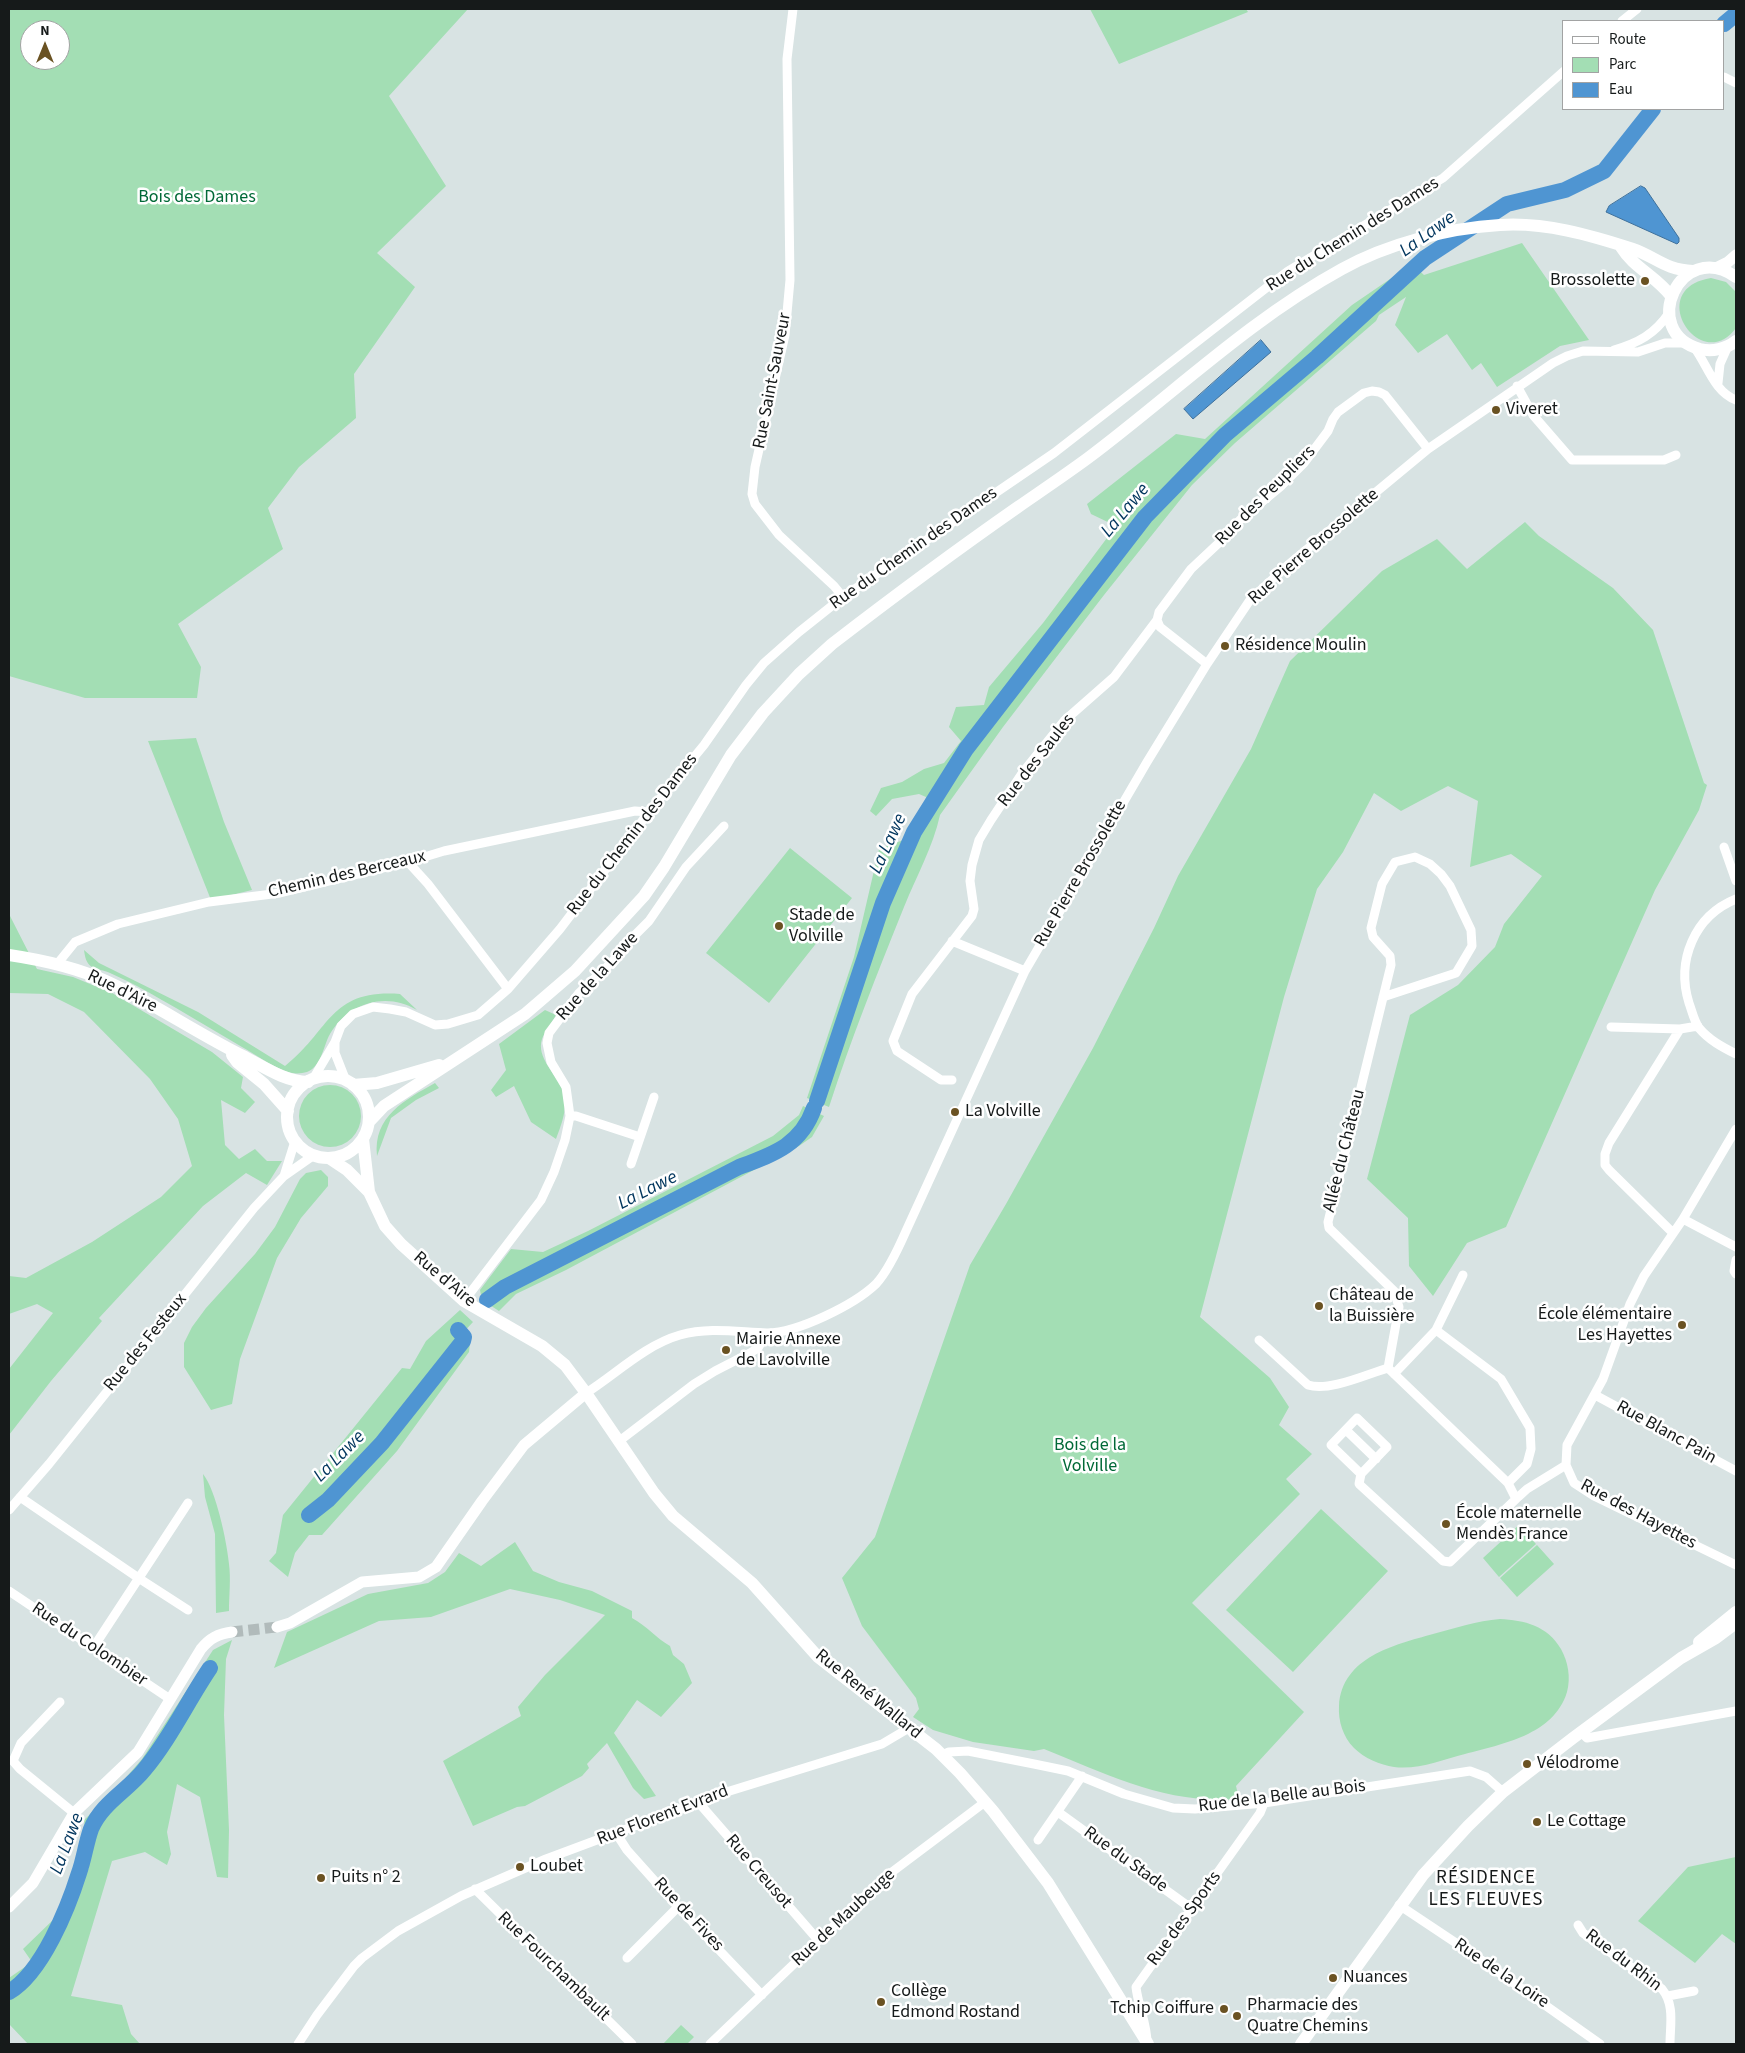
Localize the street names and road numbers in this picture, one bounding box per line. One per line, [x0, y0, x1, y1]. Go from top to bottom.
street label: Rue du Chemin des Dames [1263, 173, 1443, 297]
street label: Rue Saint-Sauveur [749, 311, 797, 451]
street label: Rue des Peupliers [1211, 441, 1321, 551]
street label: Rue du Chemin des Dames [826, 483, 1002, 615]
street label: Rue Pierre Brossolette [1244, 484, 1384, 610]
street label: Rue des Saules [994, 710, 1080, 812]
street label: Rue du Chemin des Dames [563, 750, 703, 920]
street label: Rue Pierre Brossolette [1030, 797, 1132, 951]
street label: Chemin des Berceaux [266, 846, 428, 904]
street label: Rue de la Lawe [553, 928, 643, 1026]
street label: Rue d'Aire [83, 966, 161, 1018]
street label: Allée du Château [1319, 1087, 1371, 1215]
street label: Rue d'Aire [408, 1248, 480, 1312]
street label: Rue des Festeux [100, 1290, 192, 1396]
street label: Rue Blanc Pain [1612, 1397, 1720, 1469]
street label: Rue des Hayettes [1576, 1475, 1700, 1555]
street label: Rue du Colombier [27, 1598, 151, 1692]
street label: Rue René Wallard [810, 1645, 926, 1745]
street label: Rue de la Belle au Bois [1197, 1776, 1367, 1818]
street label: Rue Florent Evrard [594, 1781, 732, 1851]
street label: Rue du Stade [1079, 1822, 1171, 1898]
street label: Rue Creusot [720, 1831, 796, 1913]
street label: Rue de Maubeuge [788, 1865, 900, 1971]
street label: Rue des Sports [1143, 1867, 1227, 1971]
street label: Rue de Fives [648, 1874, 728, 1956]
street label: Rue Fourchambault [492, 1908, 614, 2026]
street label: Rue du Rhin [1580, 1925, 1666, 1997]
street label: Rue de la Loire [1449, 1934, 1553, 2014]

